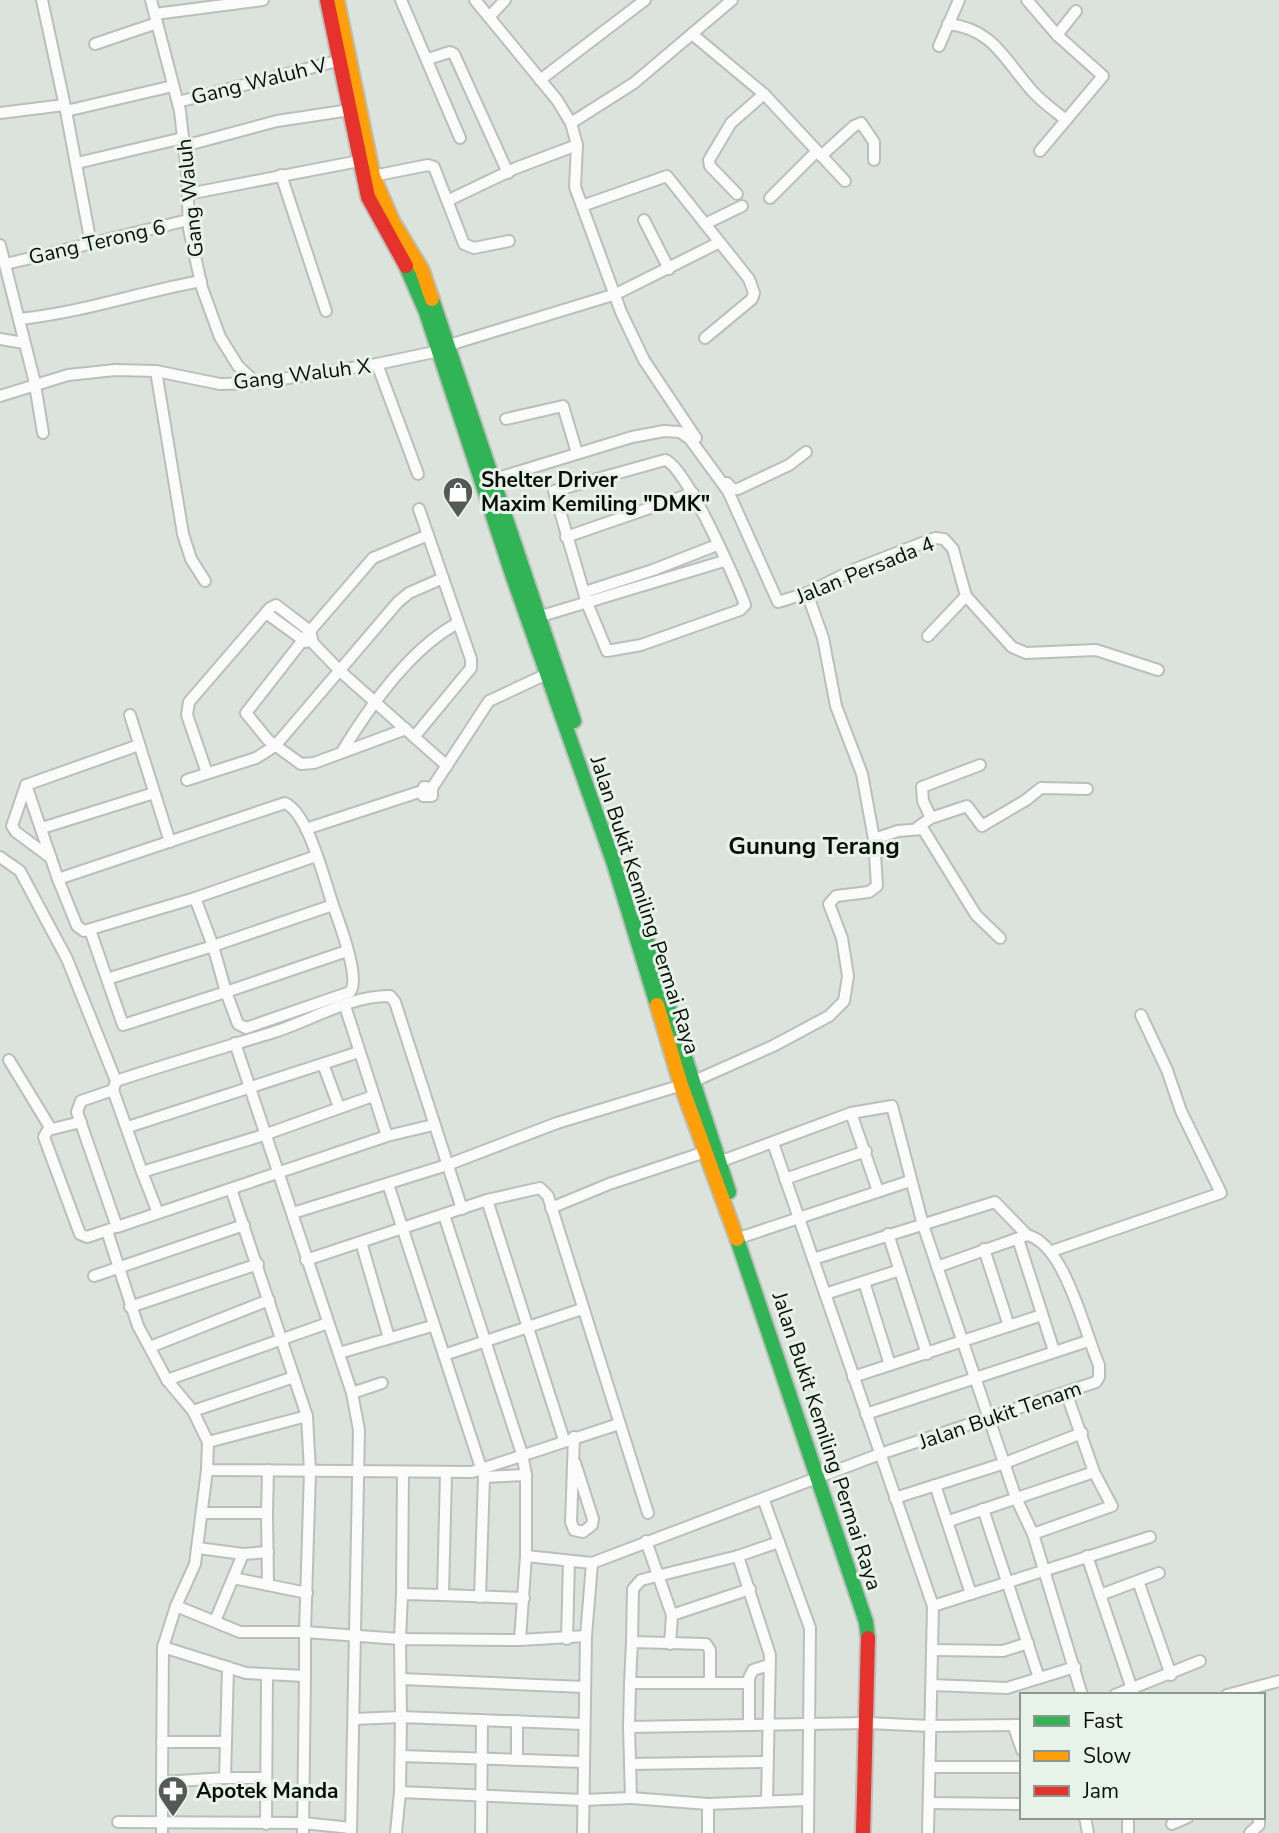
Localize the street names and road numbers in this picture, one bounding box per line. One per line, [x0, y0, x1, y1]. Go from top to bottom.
street label: Gang Waluh V [188, 50, 330, 111]
street label: Gang Waluh [170, 137, 210, 259]
street label: Gang Terong 6 [26, 213, 168, 271]
street label: Gang Waluh X [232, 352, 373, 396]
street label: Jalan Persada 4 [791, 530, 938, 611]
street label: Jalan Bukit Kemiling Permai Raya [583, 751, 707, 1058]
street label: Jalan Bukit Kemiling Permai Raya [765, 1287, 889, 1594]
street label: Jalan Bukit Tenam [914, 1374, 1085, 1456]

